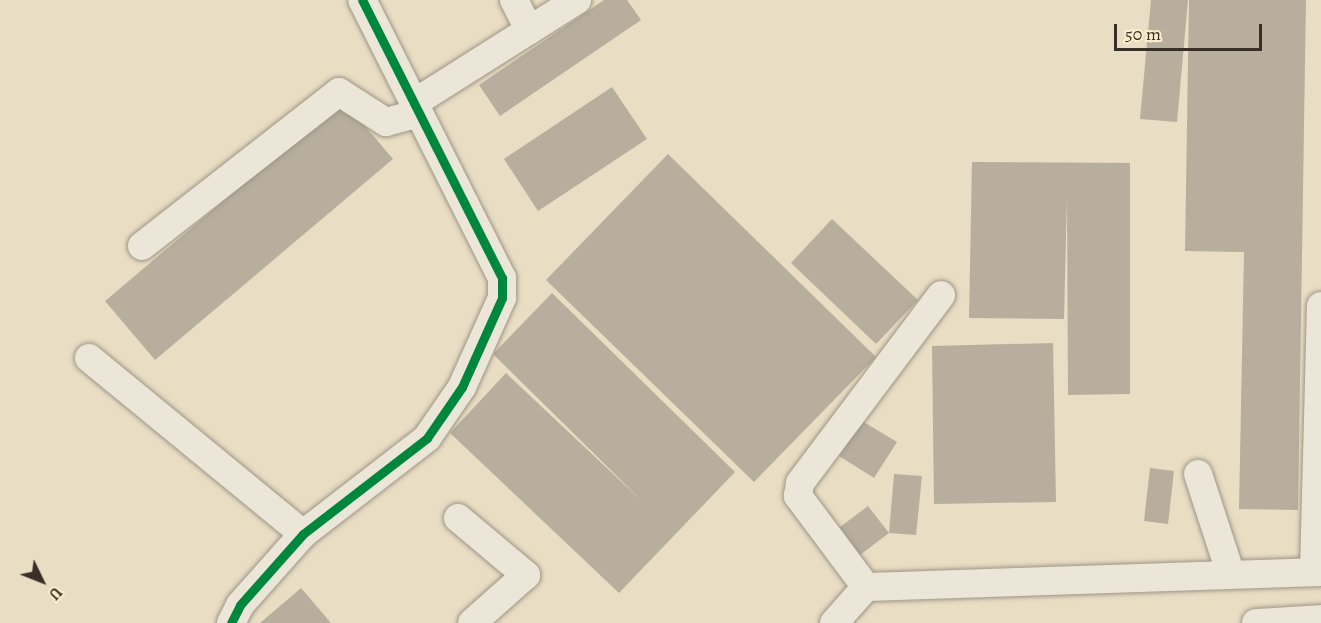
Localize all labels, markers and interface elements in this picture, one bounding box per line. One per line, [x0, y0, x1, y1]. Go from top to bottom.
scale bar [1117, 12, 1266, 50]
text: 50 m [1125, 22, 1161, 46]
north arrow [12, 551, 72, 611]
text: U [44, 582, 67, 605]

